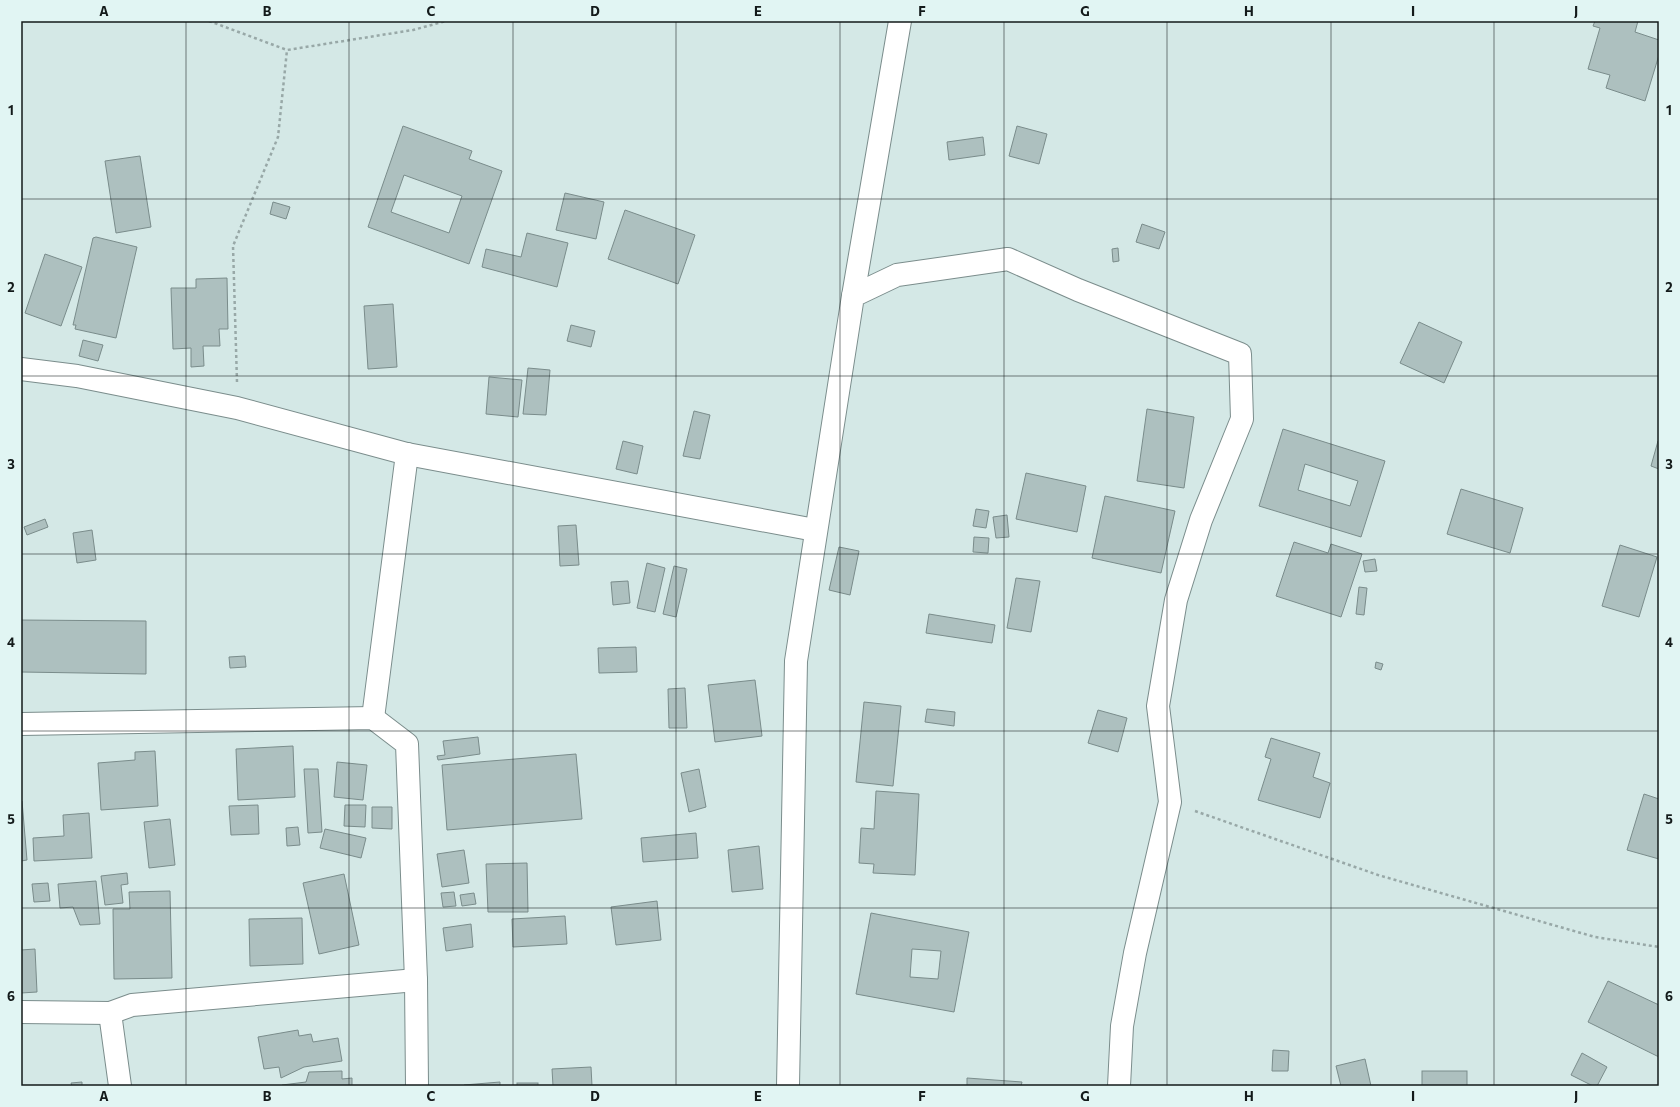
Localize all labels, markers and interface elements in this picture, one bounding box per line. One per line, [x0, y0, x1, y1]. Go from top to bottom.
text: A [99, 3, 109, 19]
text: B [263, 3, 272, 19]
text: C [427, 3, 436, 19]
text: D [590, 3, 600, 19]
text: E [754, 3, 762, 19]
text: F [918, 3, 926, 19]
text: G [1080, 3, 1090, 19]
text: H [1244, 3, 1254, 19]
text: I [1411, 3, 1415, 19]
text: J [1574, 3, 1578, 19]
text: 1 [8, 102, 14, 118]
text: 1 [1666, 102, 1672, 118]
text: 2 [7, 279, 15, 295]
text: 2 [1665, 279, 1673, 295]
text: 3 [7, 456, 15, 472]
text: 3 [1665, 456, 1673, 472]
text: 4 [7, 634, 15, 650]
text: 4 [1665, 634, 1673, 650]
text: 5 [7, 811, 15, 827]
text: 5 [1665, 811, 1673, 827]
text: 6 [7, 988, 15, 1004]
text: 6 [1665, 988, 1673, 1004]
text: A [99, 1088, 109, 1104]
text: B [263, 1088, 272, 1104]
text: C [427, 1088, 436, 1104]
text: D [590, 1088, 600, 1104]
text: E [754, 1088, 762, 1104]
text: F [918, 1088, 926, 1104]
text: G [1080, 1088, 1090, 1104]
text: H [1244, 1088, 1254, 1104]
text: I [1411, 1088, 1415, 1104]
text: J [1574, 1088, 1578, 1104]

